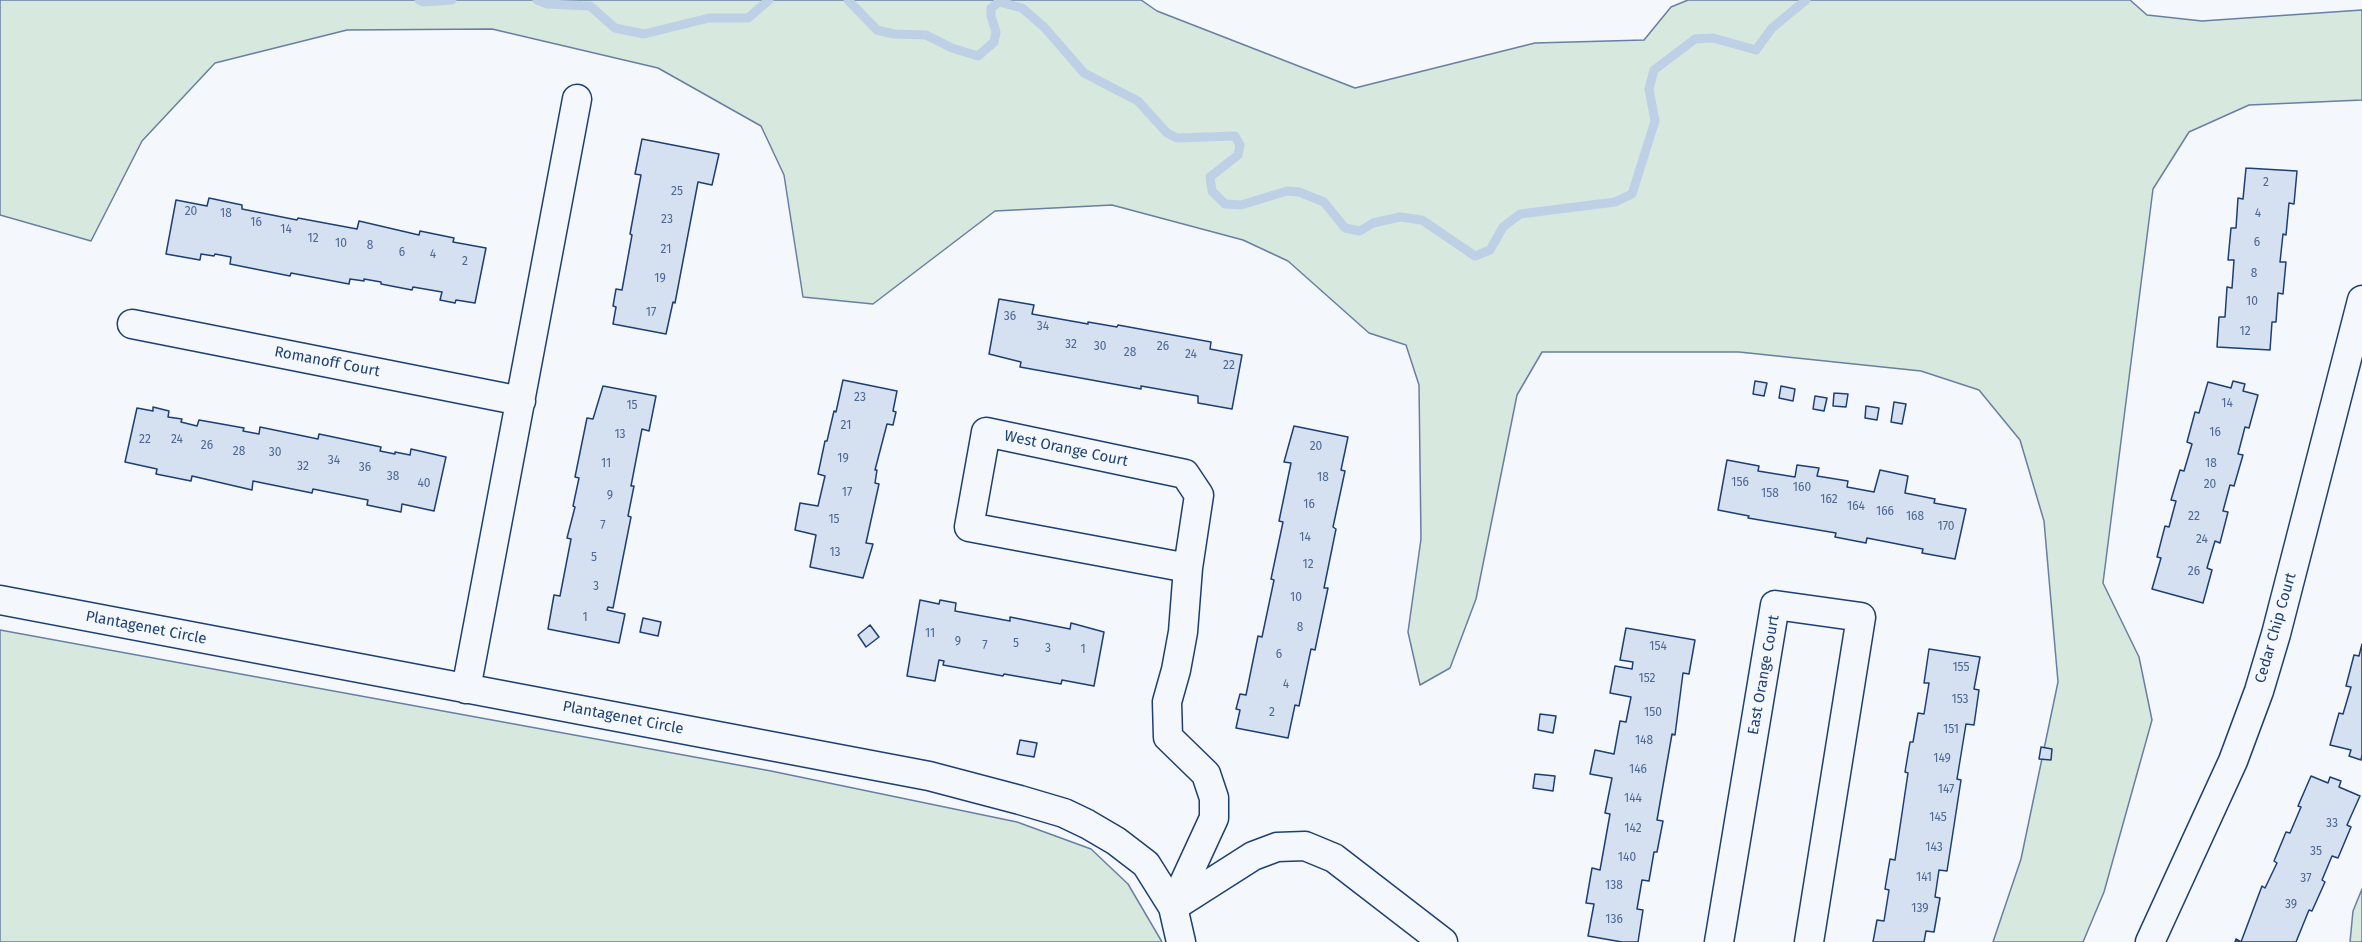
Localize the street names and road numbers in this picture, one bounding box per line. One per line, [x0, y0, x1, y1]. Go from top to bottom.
street label: Romanoff Court [273, 343, 381, 381]
street label: West Orange Court [1003, 427, 1129, 471]
street label: Cedar Chip Court [2252, 571, 2300, 685]
street label: Plantagenet Circle [84, 607, 208, 649]
street label: East Orange Court [1745, 614, 1783, 736]
street label: Plantagenet Circle [561, 697, 685, 739]

